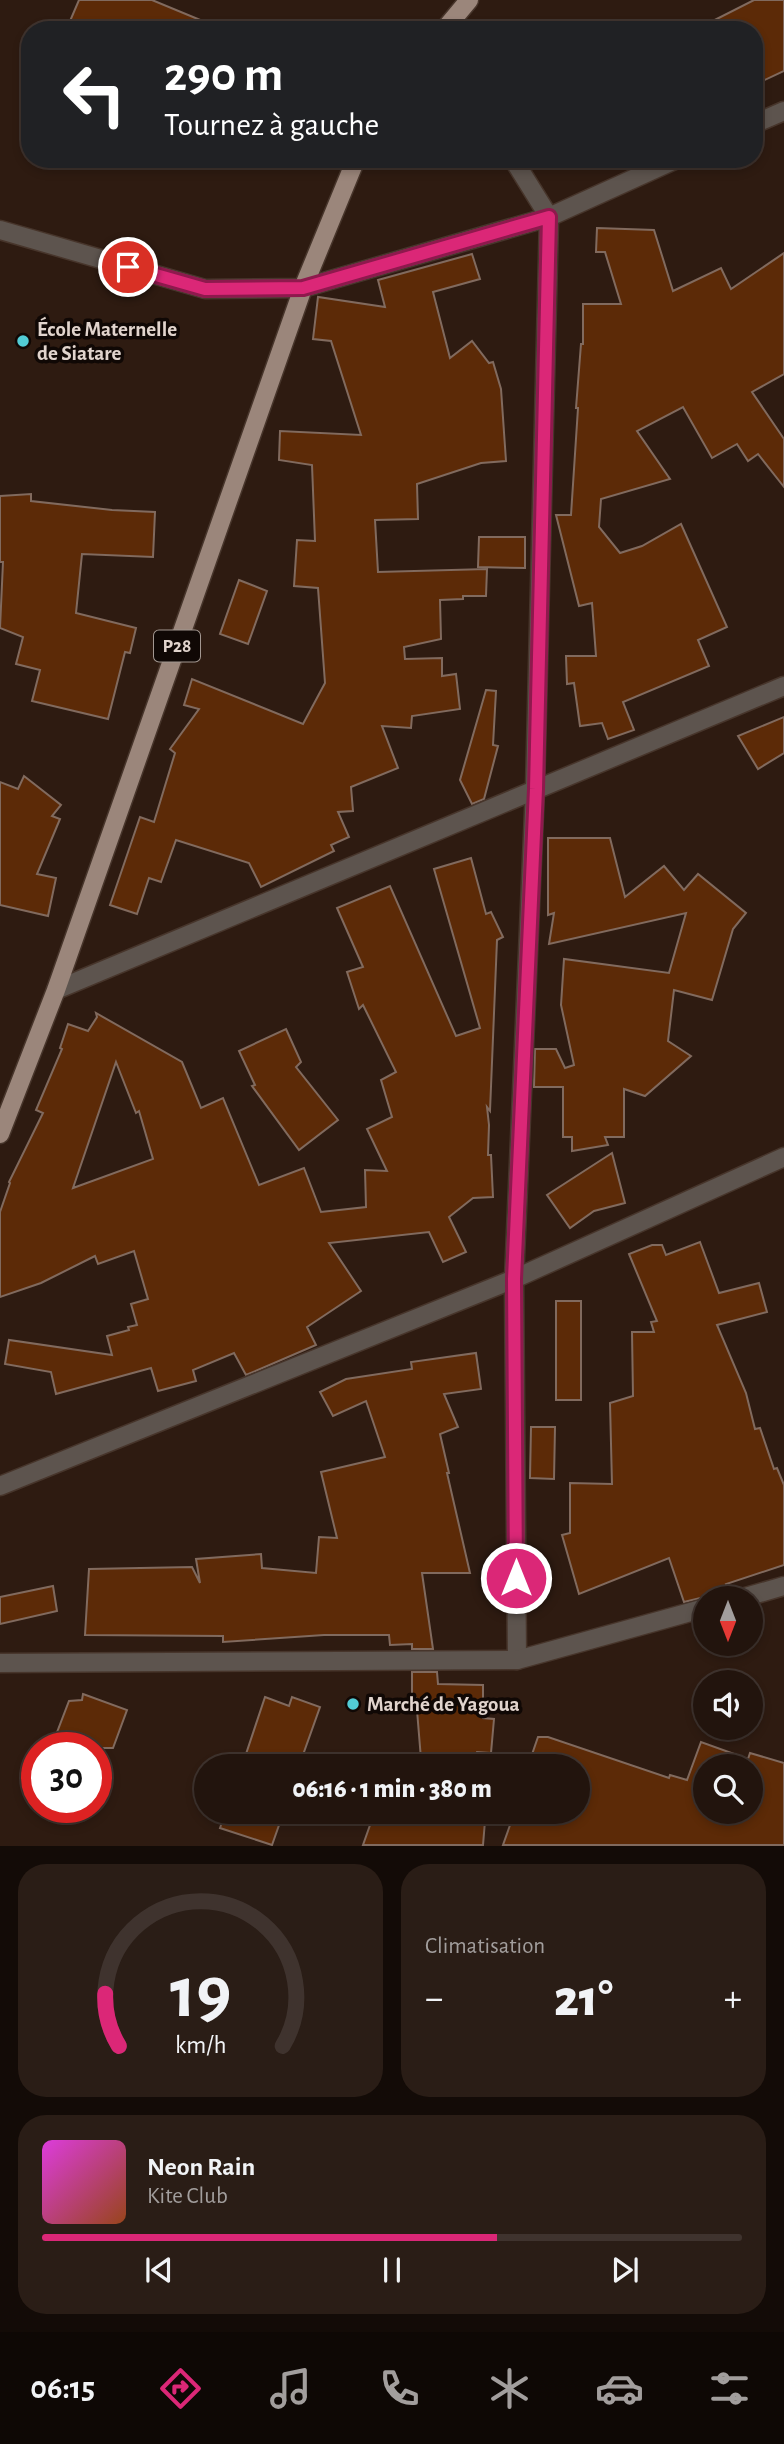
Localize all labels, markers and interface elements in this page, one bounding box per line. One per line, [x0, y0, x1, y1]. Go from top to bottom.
icon: left [49, 49, 140, 140]
text: 290 m [164, 51, 283, 100]
text: Tournez à gauche [164, 109, 379, 141]
pin [98, 237, 158, 297]
icon: arrive [109, 248, 147, 286]
place label: École Maternelle de Siatare [37, 316, 177, 364]
marker: École Maternelle de Siatare [15, 333, 31, 349]
road number: P28 [154, 631, 200, 662]
position arrow [479, 1541, 553, 1615]
north arrow [693, 1586, 763, 1656]
map controls [693, 1586, 763, 1824]
button: sound [693, 1670, 763, 1740]
place label: Marché de Yagoua [367, 1694, 519, 1715]
marker: Marché de Yagoua [345, 1696, 361, 1712]
speed limit sign: 30 [21, 1732, 112, 1823]
button: search [693, 1754, 763, 1824]
text: 06:16 · 1 min · 380 m [292, 1776, 492, 1802]
text: Climatisation [425, 1935, 545, 1958]
text: 19 [170, 1959, 231, 2032]
text: 21° [554, 1973, 613, 2025]
text: − [425, 1980, 443, 2018]
text: + [724, 1980, 742, 2018]
text: km/h [175, 2033, 226, 2058]
text: Neon Rain [147, 2154, 255, 2180]
text: Kite Club [147, 2185, 228, 2208]
icon: previous [140, 2251, 178, 2289]
icon: pause [373, 2251, 411, 2289]
icon: next [606, 2251, 644, 2289]
icon: directions [156, 2364, 205, 2413]
icon: music [266, 2364, 315, 2413]
icon: phone [375, 2364, 424, 2413]
icon: climate [485, 2364, 534, 2413]
icon: car [595, 2364, 644, 2413]
icon: filters [705, 2364, 754, 2413]
text: 06:15 [30, 2372, 95, 2404]

